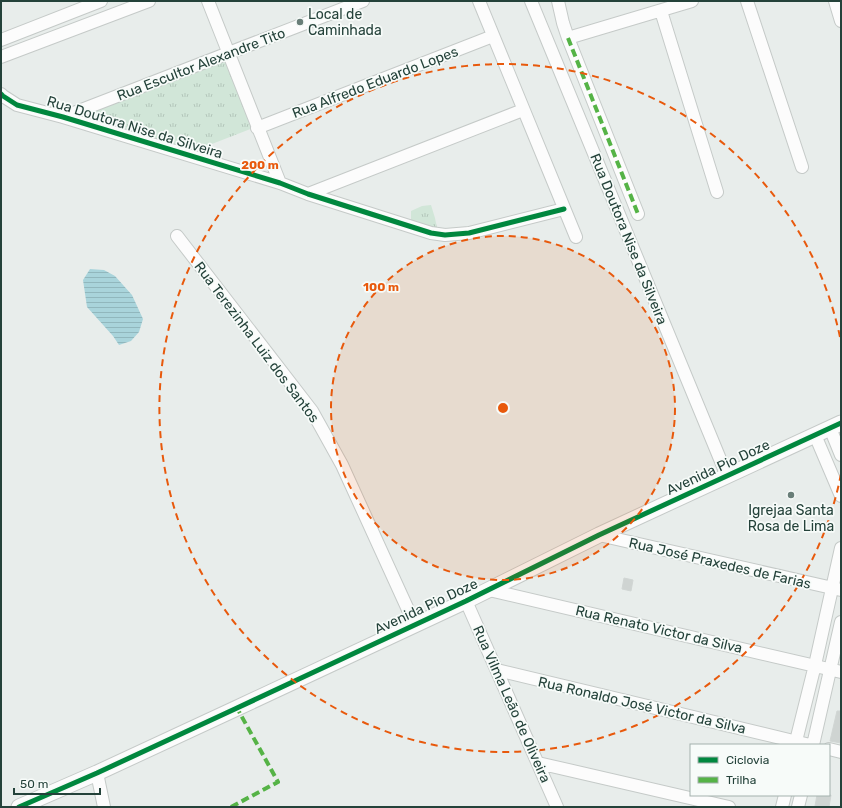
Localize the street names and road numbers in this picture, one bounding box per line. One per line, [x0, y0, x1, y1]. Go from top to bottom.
street label: Rua Escultor Alexandre Tito [115, 24, 288, 104]
street label: Rua Alfredo Eduardo Lopes [290, 43, 461, 122]
street label: Rua Doutora Nise da Silveira [45, 93, 225, 162]
street label: Rua Doutora Nise da Silveira [586, 151, 671, 327]
street label: Rua Terezinha Luiz dos Santos [190, 258, 323, 426]
street label: Avenida Pio Doze [664, 436, 773, 499]
street label: Rua José Praxedes de Farias [627, 534, 813, 593]
street label: Avenida Pio Doze [372, 575, 481, 638]
street label: Rua Renato Victor da Silva [574, 602, 744, 657]
street label: Rua Vilma Leão de Oliveira [469, 623, 554, 785]
street label: Rua Ronaldo José Victor da Silva [536, 673, 747, 738]

